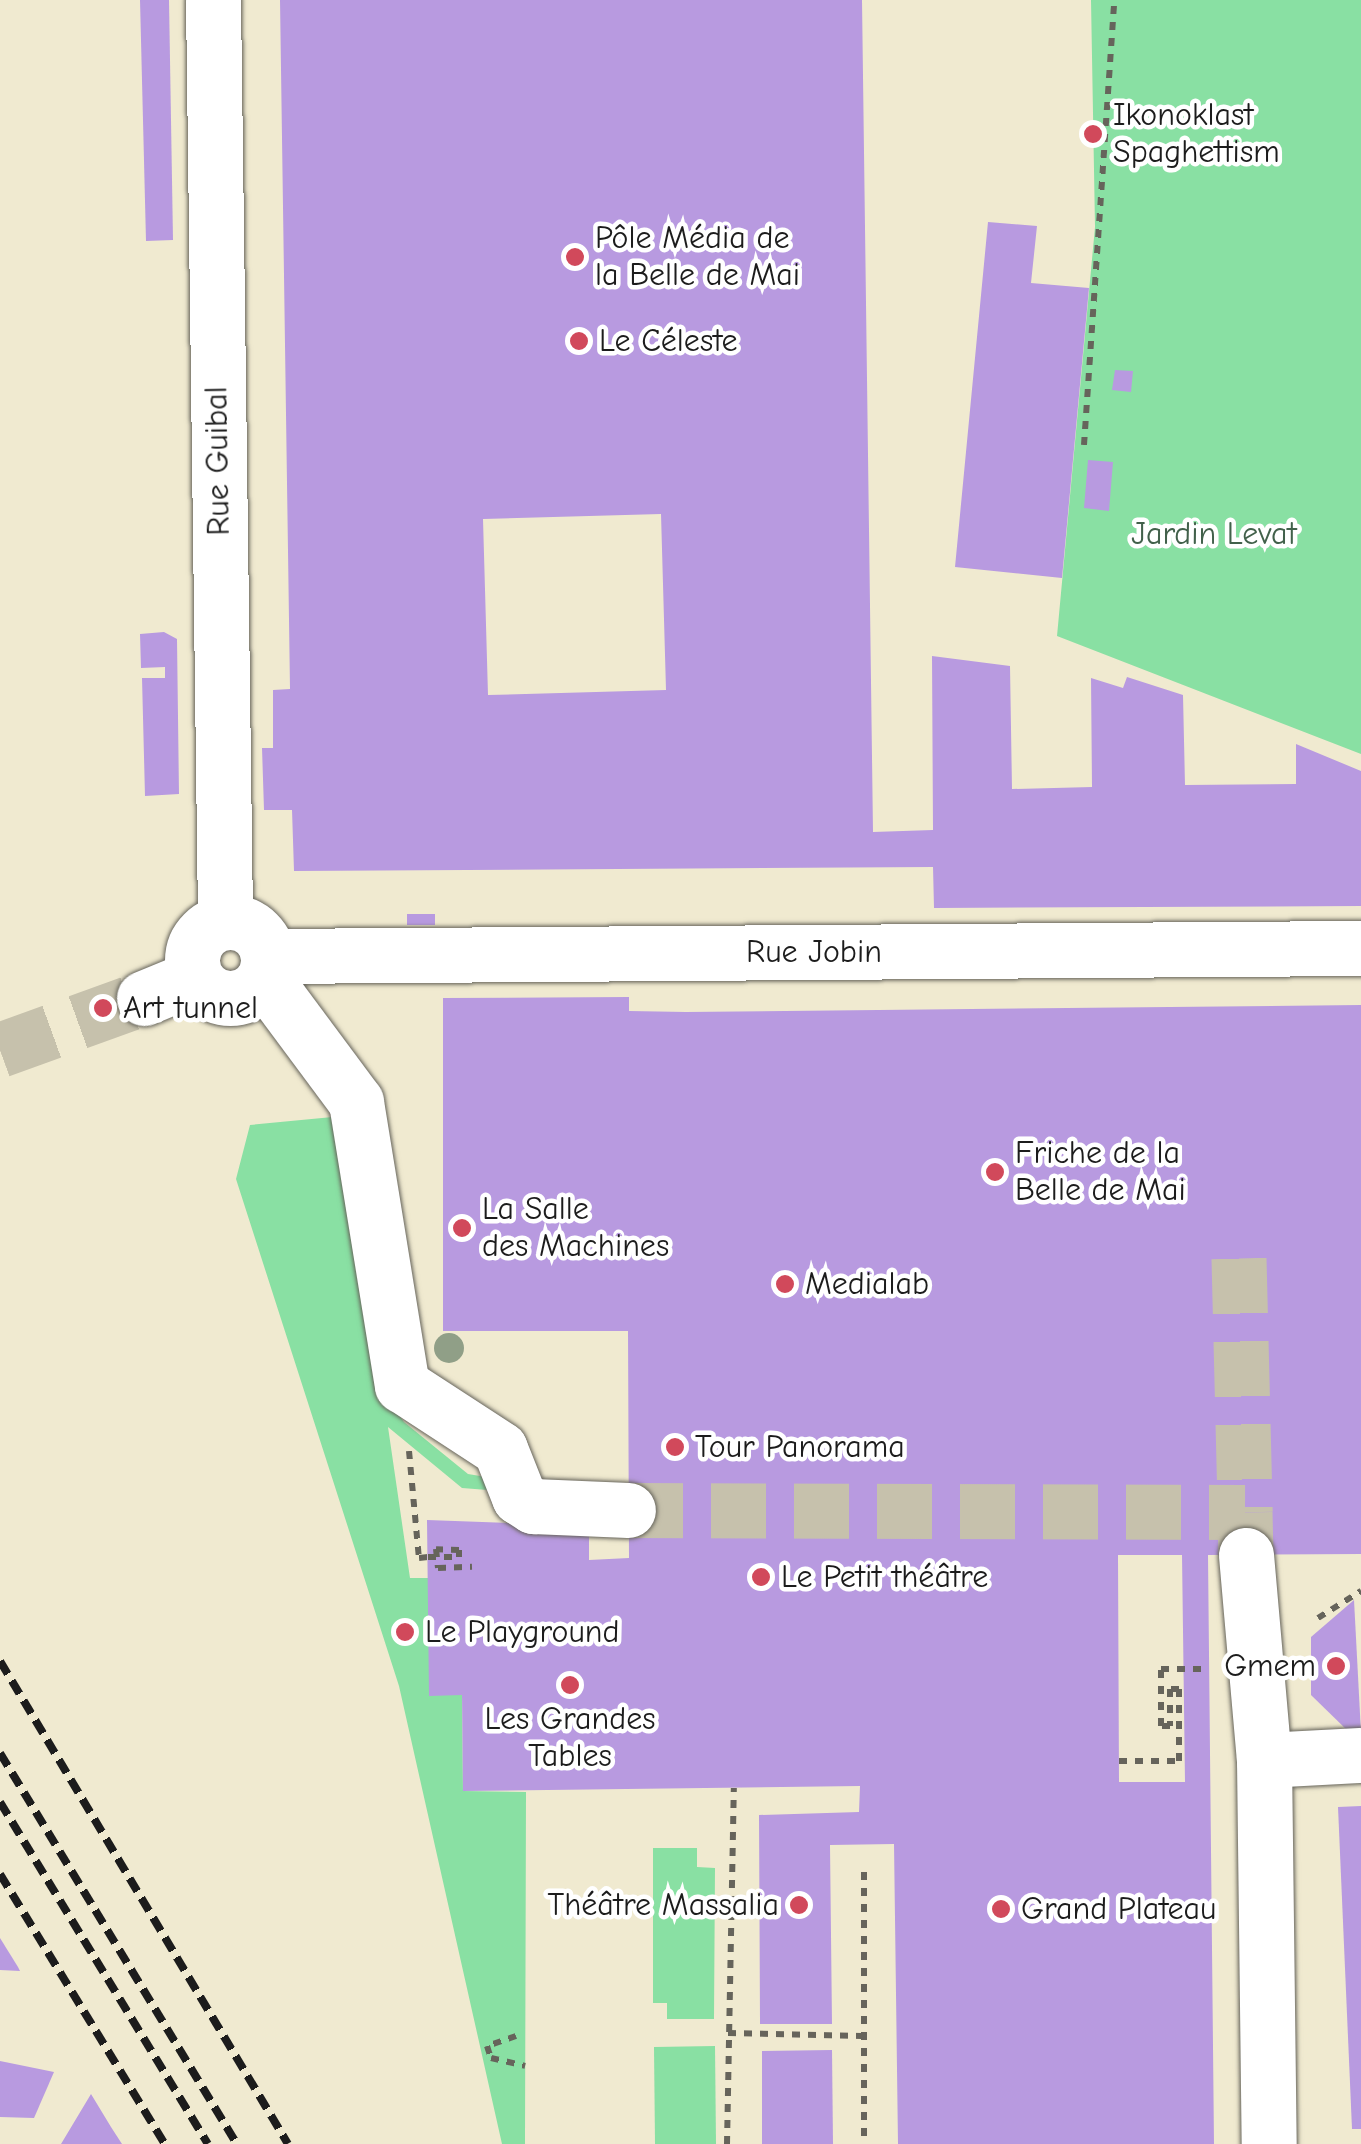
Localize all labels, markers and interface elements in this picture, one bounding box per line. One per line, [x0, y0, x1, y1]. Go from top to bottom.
place label: Ikonoklast Spaghettism [1113, 97, 1280, 172]
marker: Ikonoklast Spaghettism [1082, 123, 1104, 145]
place label: Pôle Média de la Belle de Mai [595, 220, 800, 295]
marker: Pôle Média de la Belle de Mai [564, 246, 586, 268]
place label: Le Céleste [599, 322, 737, 360]
marker: Le Céleste [568, 330, 590, 352]
street label: Rue Guibal [197, 386, 239, 536]
park label: Jardin Levat [1131, 515, 1297, 553]
street label: Rue Jobin [746, 933, 882, 971]
place label: Art tunnel [123, 989, 258, 1027]
marker: Art tunnel [92, 997, 114, 1019]
place label: Friche de la Belle de Mai [1015, 1135, 1186, 1210]
marker: Friche de la Belle de Mai [984, 1161, 1006, 1183]
place label: La Salle des Machines [482, 1191, 669, 1266]
marker: La Salle des Machines [451, 1217, 473, 1239]
place label: Medialab [805, 1265, 929, 1303]
marker: Medialab [774, 1273, 796, 1295]
place label: Tour Panorama [695, 1428, 905, 1466]
marker: Tour Panorama [664, 1436, 686, 1458]
place label: Le Petit théâtre [781, 1558, 988, 1596]
marker: Le Petit théâtre [750, 1566, 772, 1588]
place label: Le Playground [425, 1613, 619, 1651]
marker: Le Playground [394, 1621, 416, 1643]
place label: Gmem [1224, 1647, 1316, 1685]
marker: Gmem [1325, 1655, 1347, 1677]
marker: Les Grandes Tables [559, 1674, 581, 1696]
place label: Les Grandes Tables [484, 1701, 656, 1776]
place label: Théâtre Massalia [547, 1886, 779, 1924]
place label: Grand Plateau [1021, 1890, 1216, 1928]
marker: Théâtre Massalia [788, 1894, 810, 1916]
marker: Grand Plateau [990, 1898, 1012, 1920]

